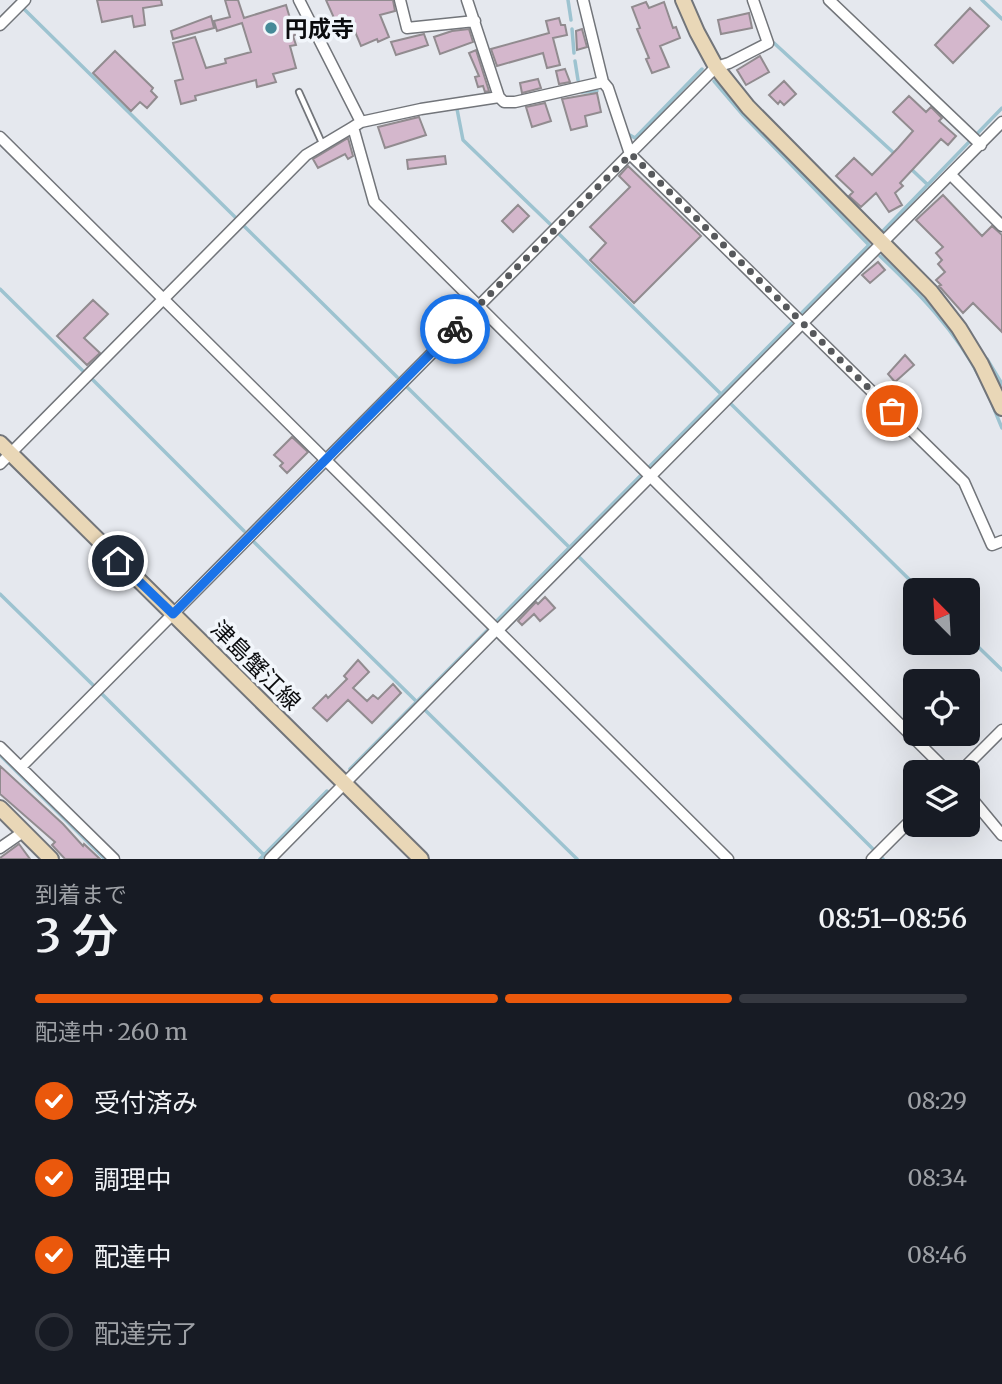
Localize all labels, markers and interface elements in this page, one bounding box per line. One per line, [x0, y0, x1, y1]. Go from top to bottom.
place label: 円成寺 [285, 14, 354, 43]
marker: 円成寺 [263, 20, 279, 36]
courier [420, 294, 490, 364]
icon: bike [436, 310, 474, 348]
pin [862, 381, 922, 441]
icon: bag [873, 392, 911, 430]
pin [88, 531, 148, 591]
icon: home [99, 542, 137, 580]
north arrow [903, 578, 980, 654]
map controls [903, 578, 980, 837]
street label: 津島蟹江線 [205, 614, 307, 716]
button: locate [903, 669, 980, 746]
button: layers [903, 760, 980, 837]
text: 到着まで [35, 880, 127, 909]
text: 08:51–08:56 [818, 902, 967, 935]
text: 3 分 [35, 907, 118, 965]
text: 配達中 · 260 m [35, 1017, 188, 1046]
icon: check [35, 1082, 73, 1120]
text: 受付済み [94, 1086, 198, 1119]
text: 08:29 [907, 1086, 967, 1115]
icon: check [35, 1159, 73, 1197]
text: 調理中 [94, 1163, 172, 1196]
text: 08:34 [907, 1163, 967, 1192]
icon: check [35, 1236, 73, 1274]
text: 配達中 [94, 1240, 172, 1273]
text: 08:46 [907, 1240, 967, 1269]
text: 配達完了 [94, 1317, 198, 1350]

